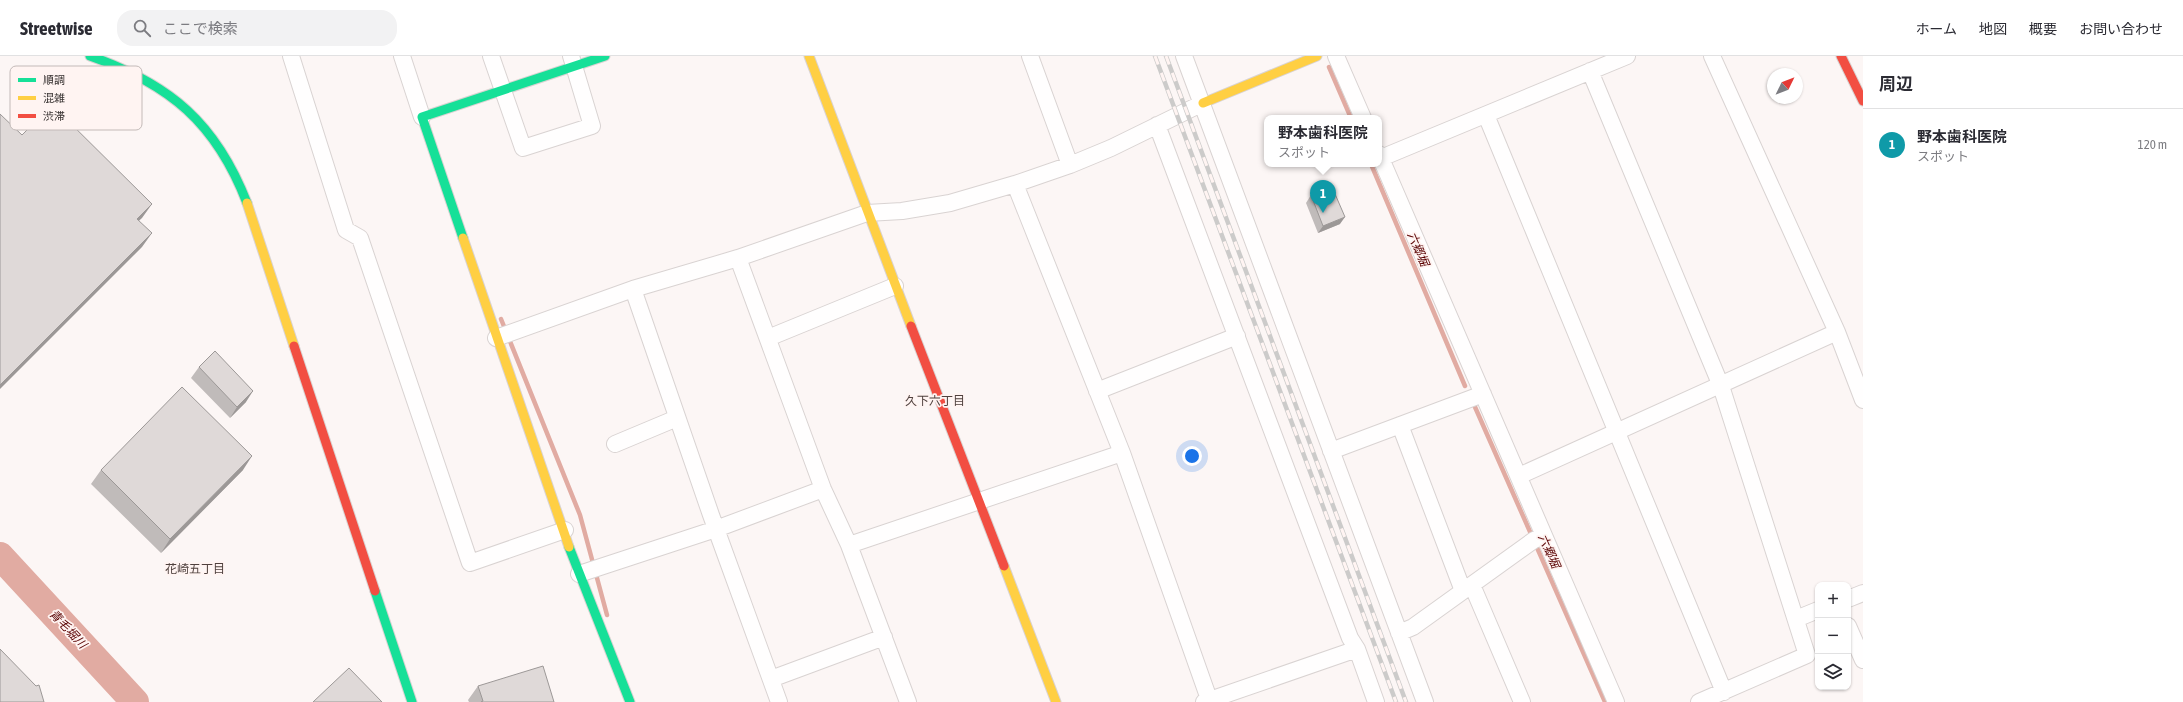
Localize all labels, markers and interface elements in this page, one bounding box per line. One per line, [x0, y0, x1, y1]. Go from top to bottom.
search box [117, 10, 397, 46]
text: Streetwise [20, 17, 93, 39]
icon: search [131, 17, 153, 39]
text: ここで検索 [163, 20, 238, 37]
text: ホーム [1915, 21, 1957, 37]
text: 地図 [1979, 21, 2007, 37]
text: 概要 [2029, 21, 2057, 37]
text: お問い合わせ [2079, 21, 2163, 37]
legend [10, 66, 142, 130]
north arrow [1767, 68, 1803, 104]
text: 順調 [43, 74, 65, 86]
text: 周辺 [1879, 74, 1913, 94]
text: 混雑 [43, 92, 65, 104]
text: 渋滞 [43, 110, 65, 122]
popup [1264, 115, 1382, 167]
text: 野本歯科医院 [1278, 124, 1368, 141]
text: 野本歯科医院 [1917, 128, 2007, 145]
text: 1 [1889, 137, 1895, 152]
text: 120 m [2138, 137, 2167, 152]
text: スポット [1278, 145, 1330, 160]
text: スポット [1917, 149, 1969, 164]
pin: 1 [1310, 180, 1336, 213]
water label: 六郷堀 [1405, 230, 1432, 270]
district label: 久下六丁目 [905, 394, 965, 408]
your location [1182, 446, 1202, 466]
water label: 六郷堀 [1535, 532, 1564, 572]
district label: 花崎五丁目 [165, 562, 225, 576]
map controls [1815, 582, 1851, 690]
button: + [1815, 582, 1851, 618]
water label: 青毛堀川 [47, 607, 91, 653]
button: − [1815, 618, 1851, 654]
button: layers [1815, 654, 1851, 690]

